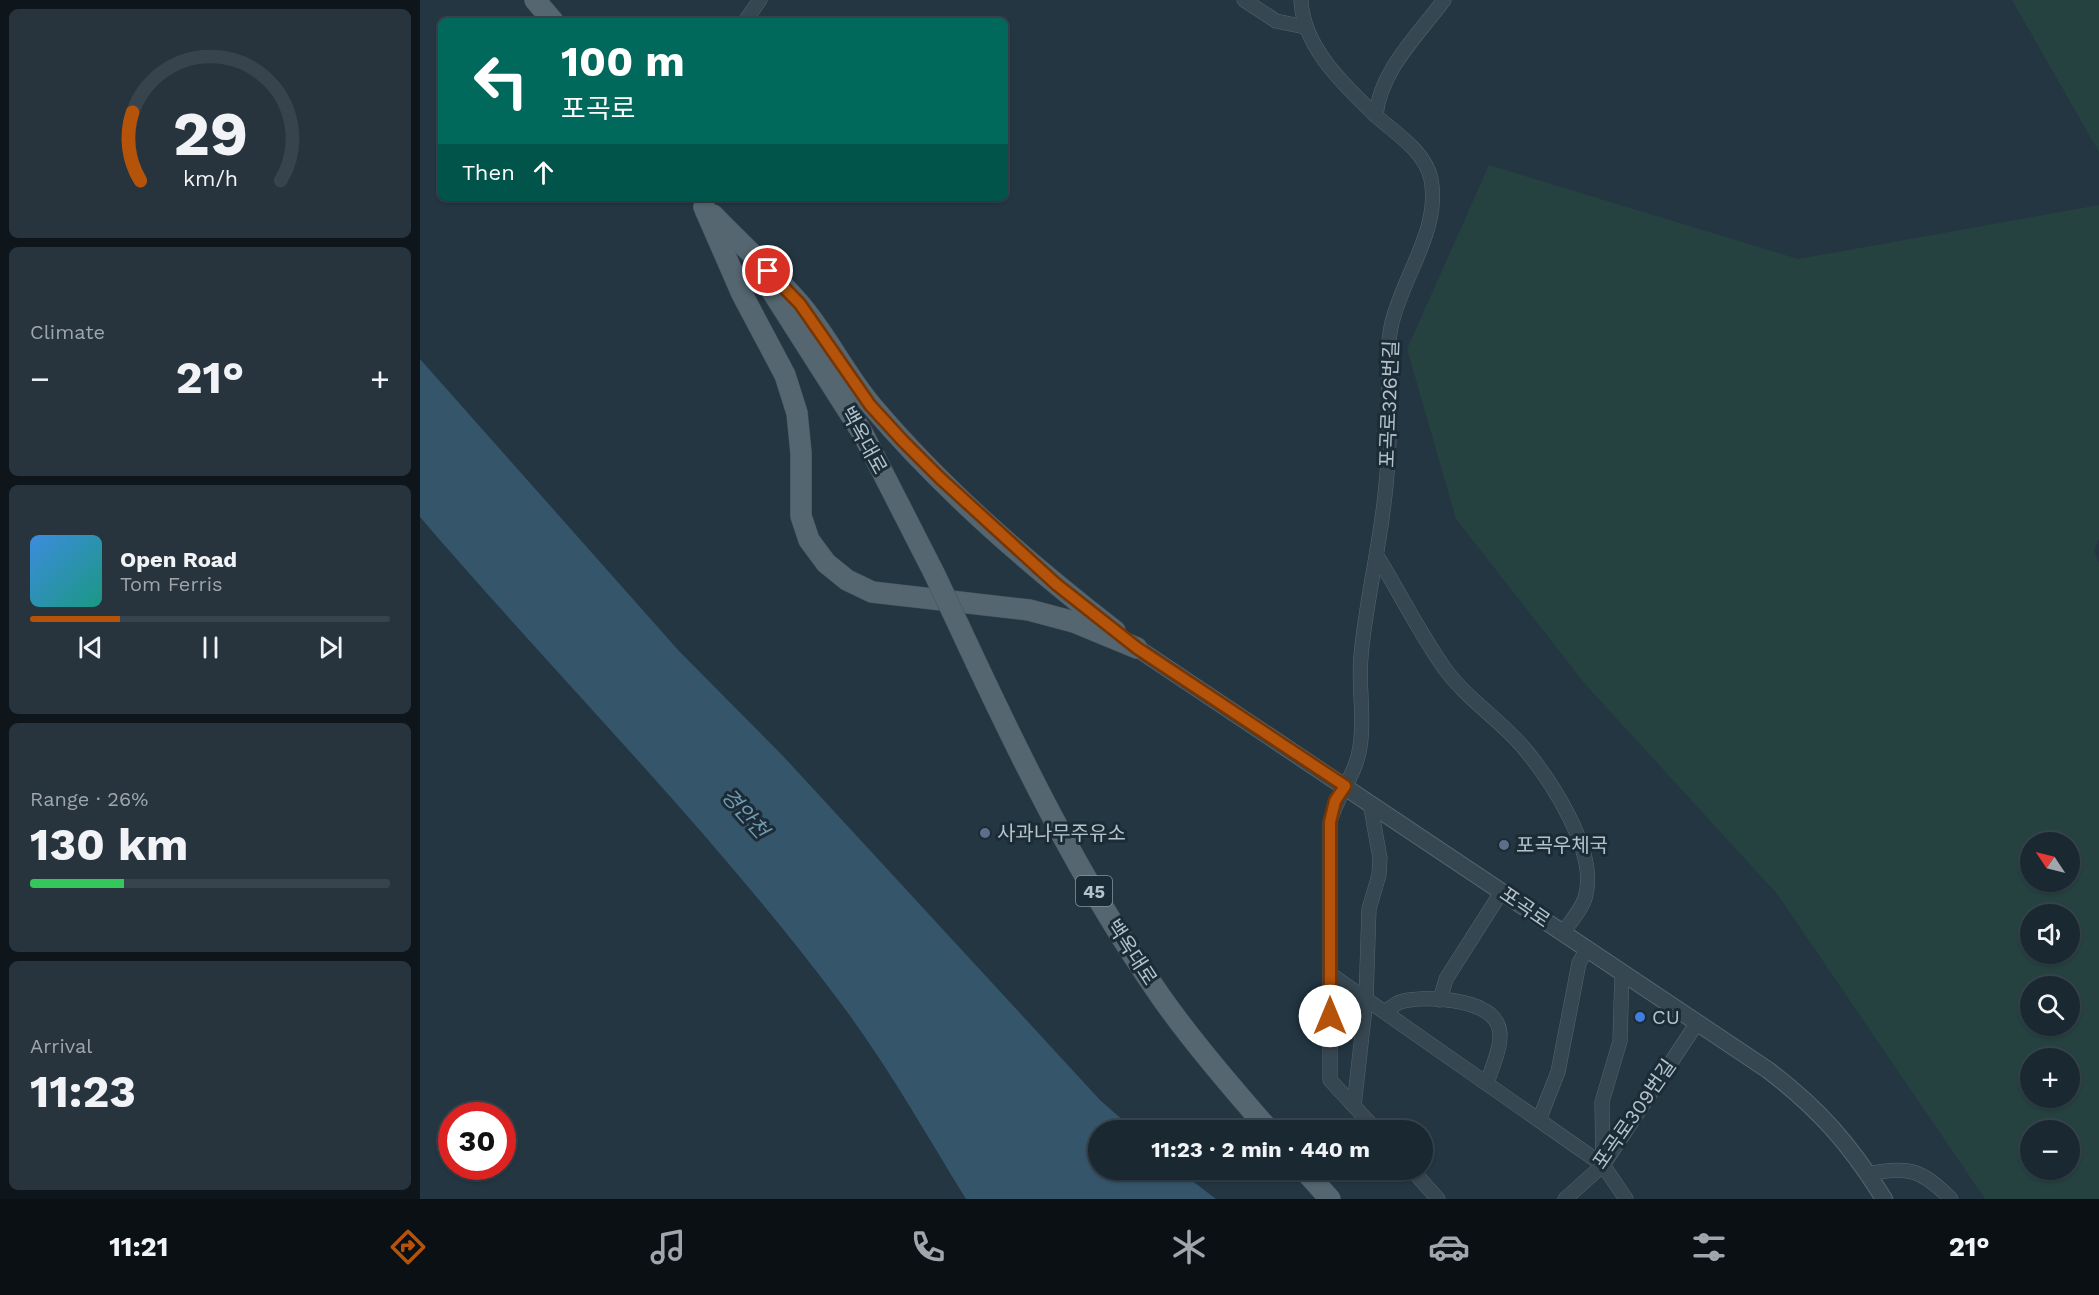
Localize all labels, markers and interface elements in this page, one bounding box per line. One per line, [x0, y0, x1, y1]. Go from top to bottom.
text: 100 m [561, 37, 685, 86]
icon: left [462, 42, 540, 120]
text: 포곡로 [561, 93, 636, 125]
text: 29 [172, 97, 248, 170]
icon: ahead [527, 156, 560, 189]
text: Then [462, 160, 515, 185]
text: km/h [182, 166, 238, 191]
pin [742, 245, 793, 296]
icon: arrive [751, 254, 784, 287]
text: Climate [30, 320, 105, 344]
street label: 포곡로326번길 [1375, 340, 1403, 468]
text: 21° [176, 351, 244, 404]
text: − [30, 359, 50, 398]
text: + [370, 359, 390, 398]
street label: 백옥대로 [836, 402, 892, 478]
text: Open Road [120, 547, 237, 572]
text: Tom Ferris [120, 572, 223, 596]
icon: previous [74, 631, 107, 664]
icon: pause [194, 631, 227, 664]
icon: next [314, 631, 347, 664]
water label: 경안천 [716, 783, 775, 845]
text: Range · 26% [30, 787, 148, 811]
text: 130 km [30, 818, 188, 871]
place label: 사과나무주유소 [997, 821, 1126, 845]
marker: 사과나무주유소 [978, 826, 992, 840]
north arrow [2020, 832, 2080, 892]
map controls [2020, 832, 2080, 1180]
place label: 포곡우체국 [1516, 833, 1608, 857]
marker: 포곡우체국 [1497, 838, 1511, 852]
road number: 45 [1076, 876, 1112, 906]
street label: 포곡로 [1495, 882, 1555, 932]
button: sound [2020, 904, 2080, 964]
street label: 백옥대로 [1102, 915, 1162, 989]
button: search [2020, 976, 2080, 1036]
position arrow [1298, 984, 1362, 1048]
place label: CU [1652, 1005, 1680, 1029]
marker: CU [1633, 1010, 1647, 1024]
text: Arrival [30, 1034, 92, 1058]
button: + [2020, 1048, 2080, 1108]
street label: 포곡로309번길 [1587, 1055, 1681, 1173]
text: 11:23 [30, 1065, 136, 1118]
speed limit sign: 30 [438, 1102, 516, 1180]
button: − [2020, 1120, 2080, 1180]
text: 11:23 · 2 min · 440 m [1151, 1137, 1370, 1162]
icon: directions [387, 1226, 429, 1268]
icon: music [647, 1226, 689, 1268]
icon: phone [907, 1226, 949, 1268]
icon: climate [1168, 1226, 1210, 1268]
icon: car [1428, 1226, 1470, 1268]
icon: filters [1688, 1226, 1730, 1268]
text: 11:21 [109, 1231, 168, 1263]
text: 21° [1949, 1231, 1990, 1263]

